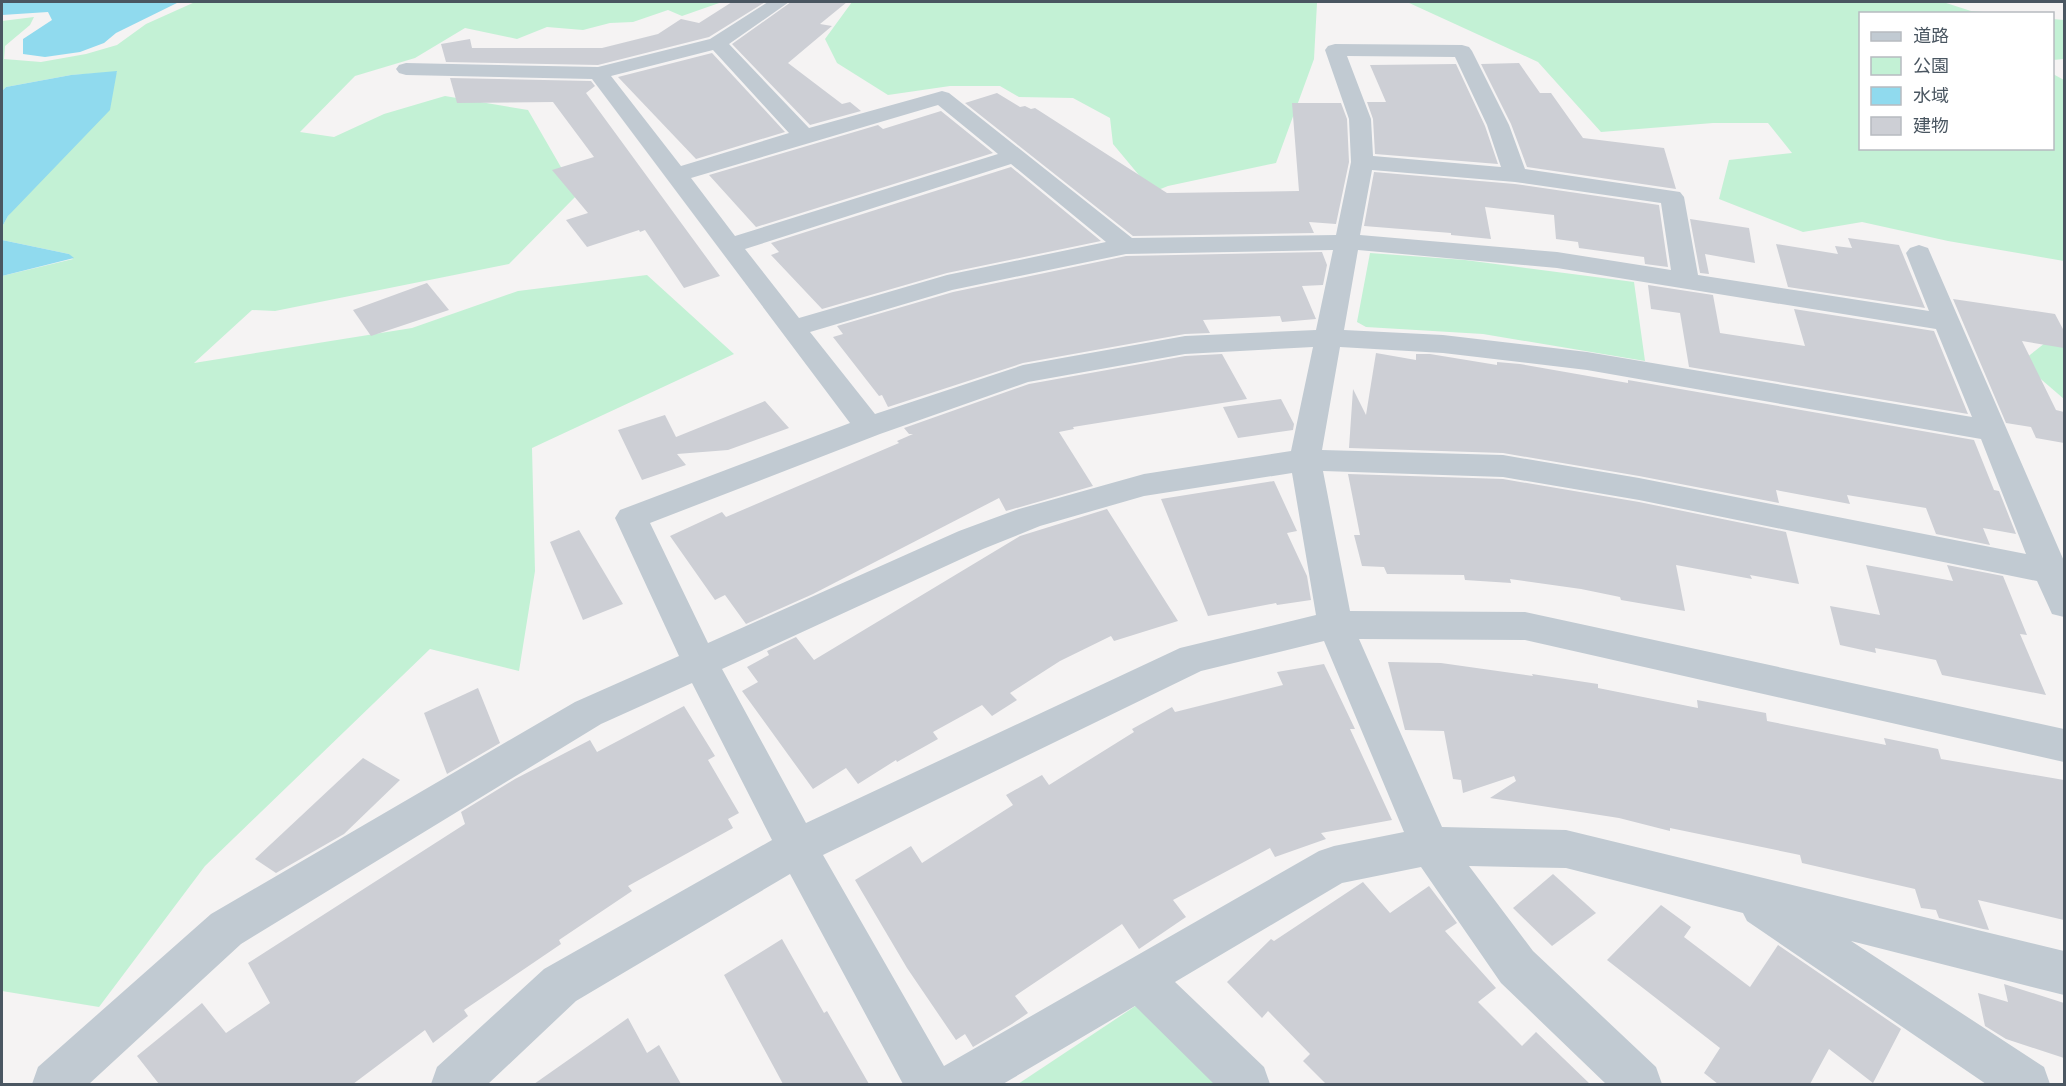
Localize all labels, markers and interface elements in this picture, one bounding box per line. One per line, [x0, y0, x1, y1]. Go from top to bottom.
legend [1859, 12, 2054, 150]
text: 道路 [1913, 24, 1949, 47]
text: 公園 [1913, 54, 1949, 77]
text: 水域 [1913, 84, 1949, 107]
text: 建物 [1913, 114, 1949, 137]

